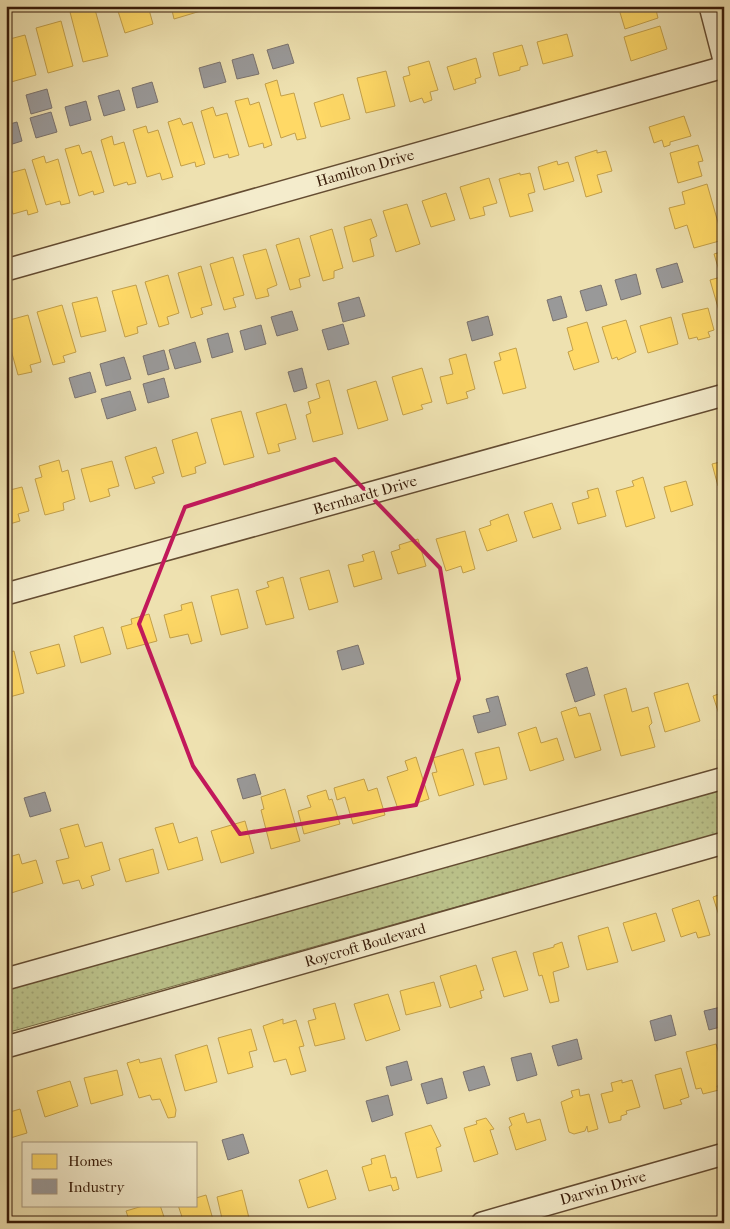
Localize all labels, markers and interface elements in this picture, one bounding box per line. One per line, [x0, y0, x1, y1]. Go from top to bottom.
street label: Hamilton Drive [314, 145, 417, 191]
street label: Bernhardt Drive [311, 471, 420, 518]
street label: Roycroft Boulevard [302, 919, 428, 971]
legend [22, 1142, 198, 1206]
text: Homes [68, 1152, 113, 1170]
street label: Darwin Drive [558, 1167, 649, 1209]
text: Industry [68, 1178, 125, 1196]

